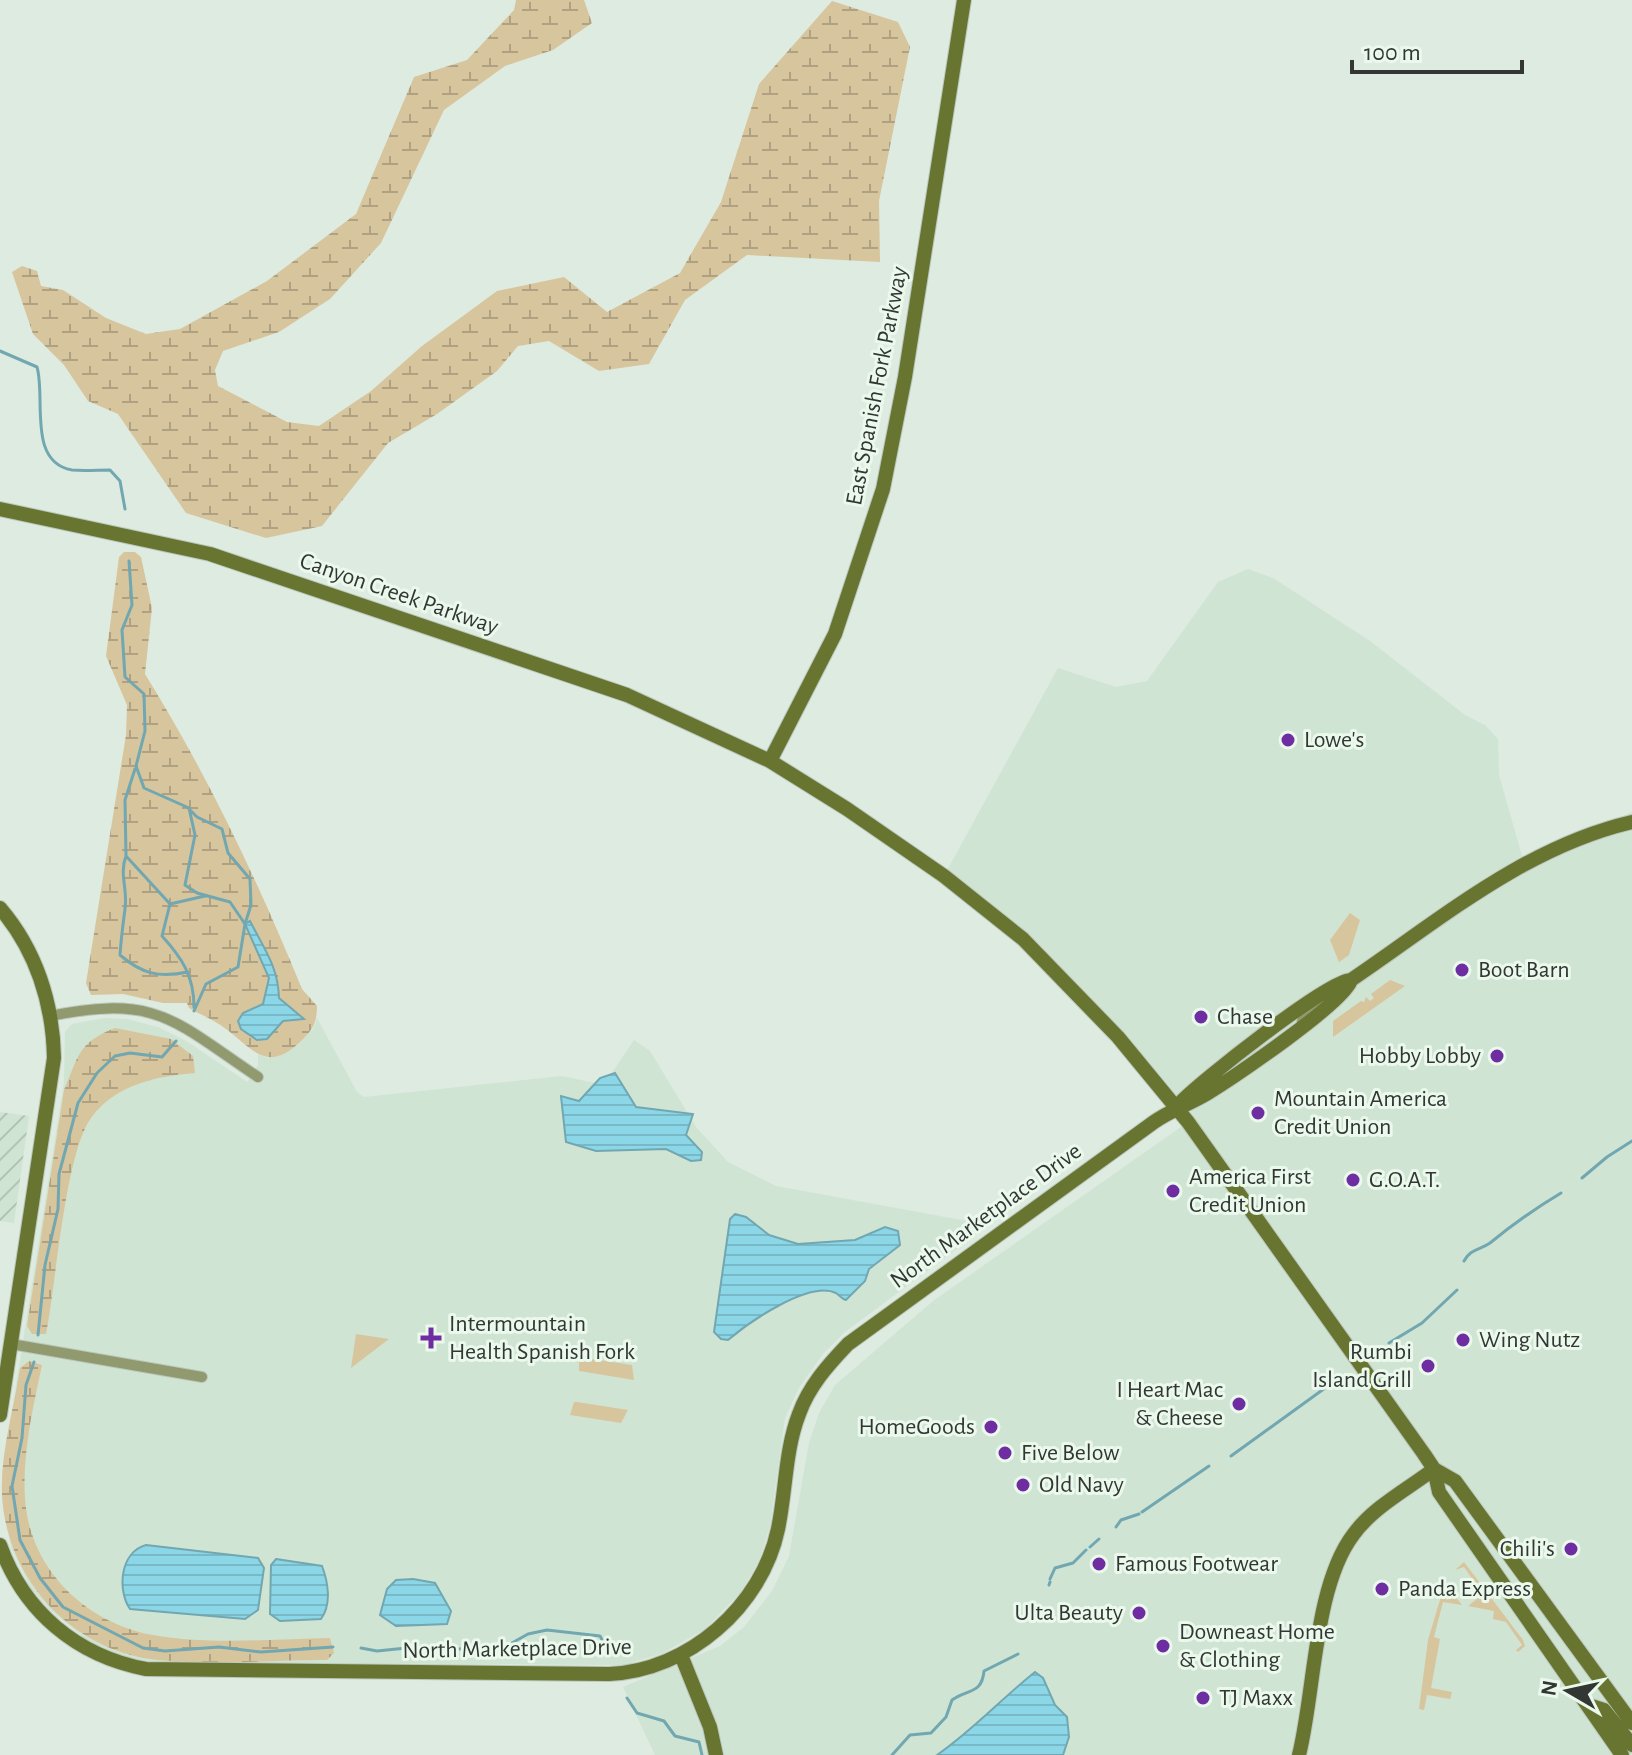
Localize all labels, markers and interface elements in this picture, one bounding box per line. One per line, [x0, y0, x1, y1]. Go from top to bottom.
scale bar [1352, 24, 1522, 74]
text: 100 m [1364, 41, 1421, 65]
street label: East Spanish Fork Parkway [842, 265, 912, 507]
street label: Canyon Creek Parkway [297, 549, 501, 639]
place label: Lowe's [1304, 728, 1364, 752]
marker: Lowe's [1279, 731, 1297, 749]
place label: Boot Barn [1478, 958, 1570, 982]
marker: Boot Barn [1453, 961, 1471, 979]
place label: Chase [1217, 1005, 1273, 1029]
marker: Chase [1192, 1008, 1210, 1026]
place label: Hobby Lobby [1359, 1044, 1481, 1068]
marker: Hobby Lobby [1488, 1047, 1506, 1065]
place label: Mountain America Credit Union [1274, 1087, 1447, 1139]
marker: Mountain America Credit Union [1249, 1104, 1267, 1122]
street label: North Marketplace Drive [886, 1139, 1086, 1293]
place label: America First Credit Union [1189, 1165, 1311, 1217]
place label: G.O.A.T. [1369, 1168, 1440, 1192]
marker: G.O.A.T. [1344, 1171, 1362, 1189]
marker: America First Credit Union [1164, 1182, 1182, 1200]
place label: Intermountain Health Spanish Fork [449, 1312, 635, 1364]
marker: Intermountain Health Spanish Fork [420, 1327, 442, 1349]
place label: Wing Nutz [1479, 1328, 1580, 1352]
marker: Wing Nutz [1454, 1331, 1472, 1349]
place label: Rumbi Island Grill [1312, 1340, 1412, 1392]
marker: Rumbi Island Grill [1419, 1357, 1437, 1375]
place label: I Heart Mac & Cheese [1116, 1378, 1223, 1430]
marker: I Heart Mac & Cheese [1230, 1395, 1248, 1413]
place label: HomeGoods [858, 1415, 975, 1439]
marker: HomeGoods [982, 1418, 1000, 1436]
place label: Five Below [1021, 1441, 1119, 1465]
marker: Five Below [996, 1444, 1014, 1462]
place label: Old Navy [1039, 1473, 1124, 1497]
marker: Old Navy [1014, 1476, 1032, 1494]
place label: Chili's [1500, 1537, 1555, 1561]
marker: Chili's [1562, 1540, 1580, 1558]
place label: Famous Footwear [1115, 1552, 1278, 1576]
marker: Famous Footwear [1090, 1555, 1108, 1573]
place label: Panda Express [1398, 1577, 1531, 1601]
marker: Panda Express [1373, 1580, 1391, 1598]
place label: Ulta Beauty [1014, 1601, 1123, 1625]
marker: Ulta Beauty [1130, 1604, 1148, 1622]
place label: Downeast Home & Clothing [1179, 1620, 1335, 1672]
street label: North Marketplace Drive [402, 1635, 632, 1663]
marker: Downeast Home & Clothing [1154, 1637, 1172, 1655]
north arrow [1528, 1651, 1608, 1731]
text: N [1537, 1679, 1561, 1697]
place label: TJ Maxx [1219, 1686, 1293, 1710]
marker: TJ Maxx [1194, 1689, 1212, 1707]

